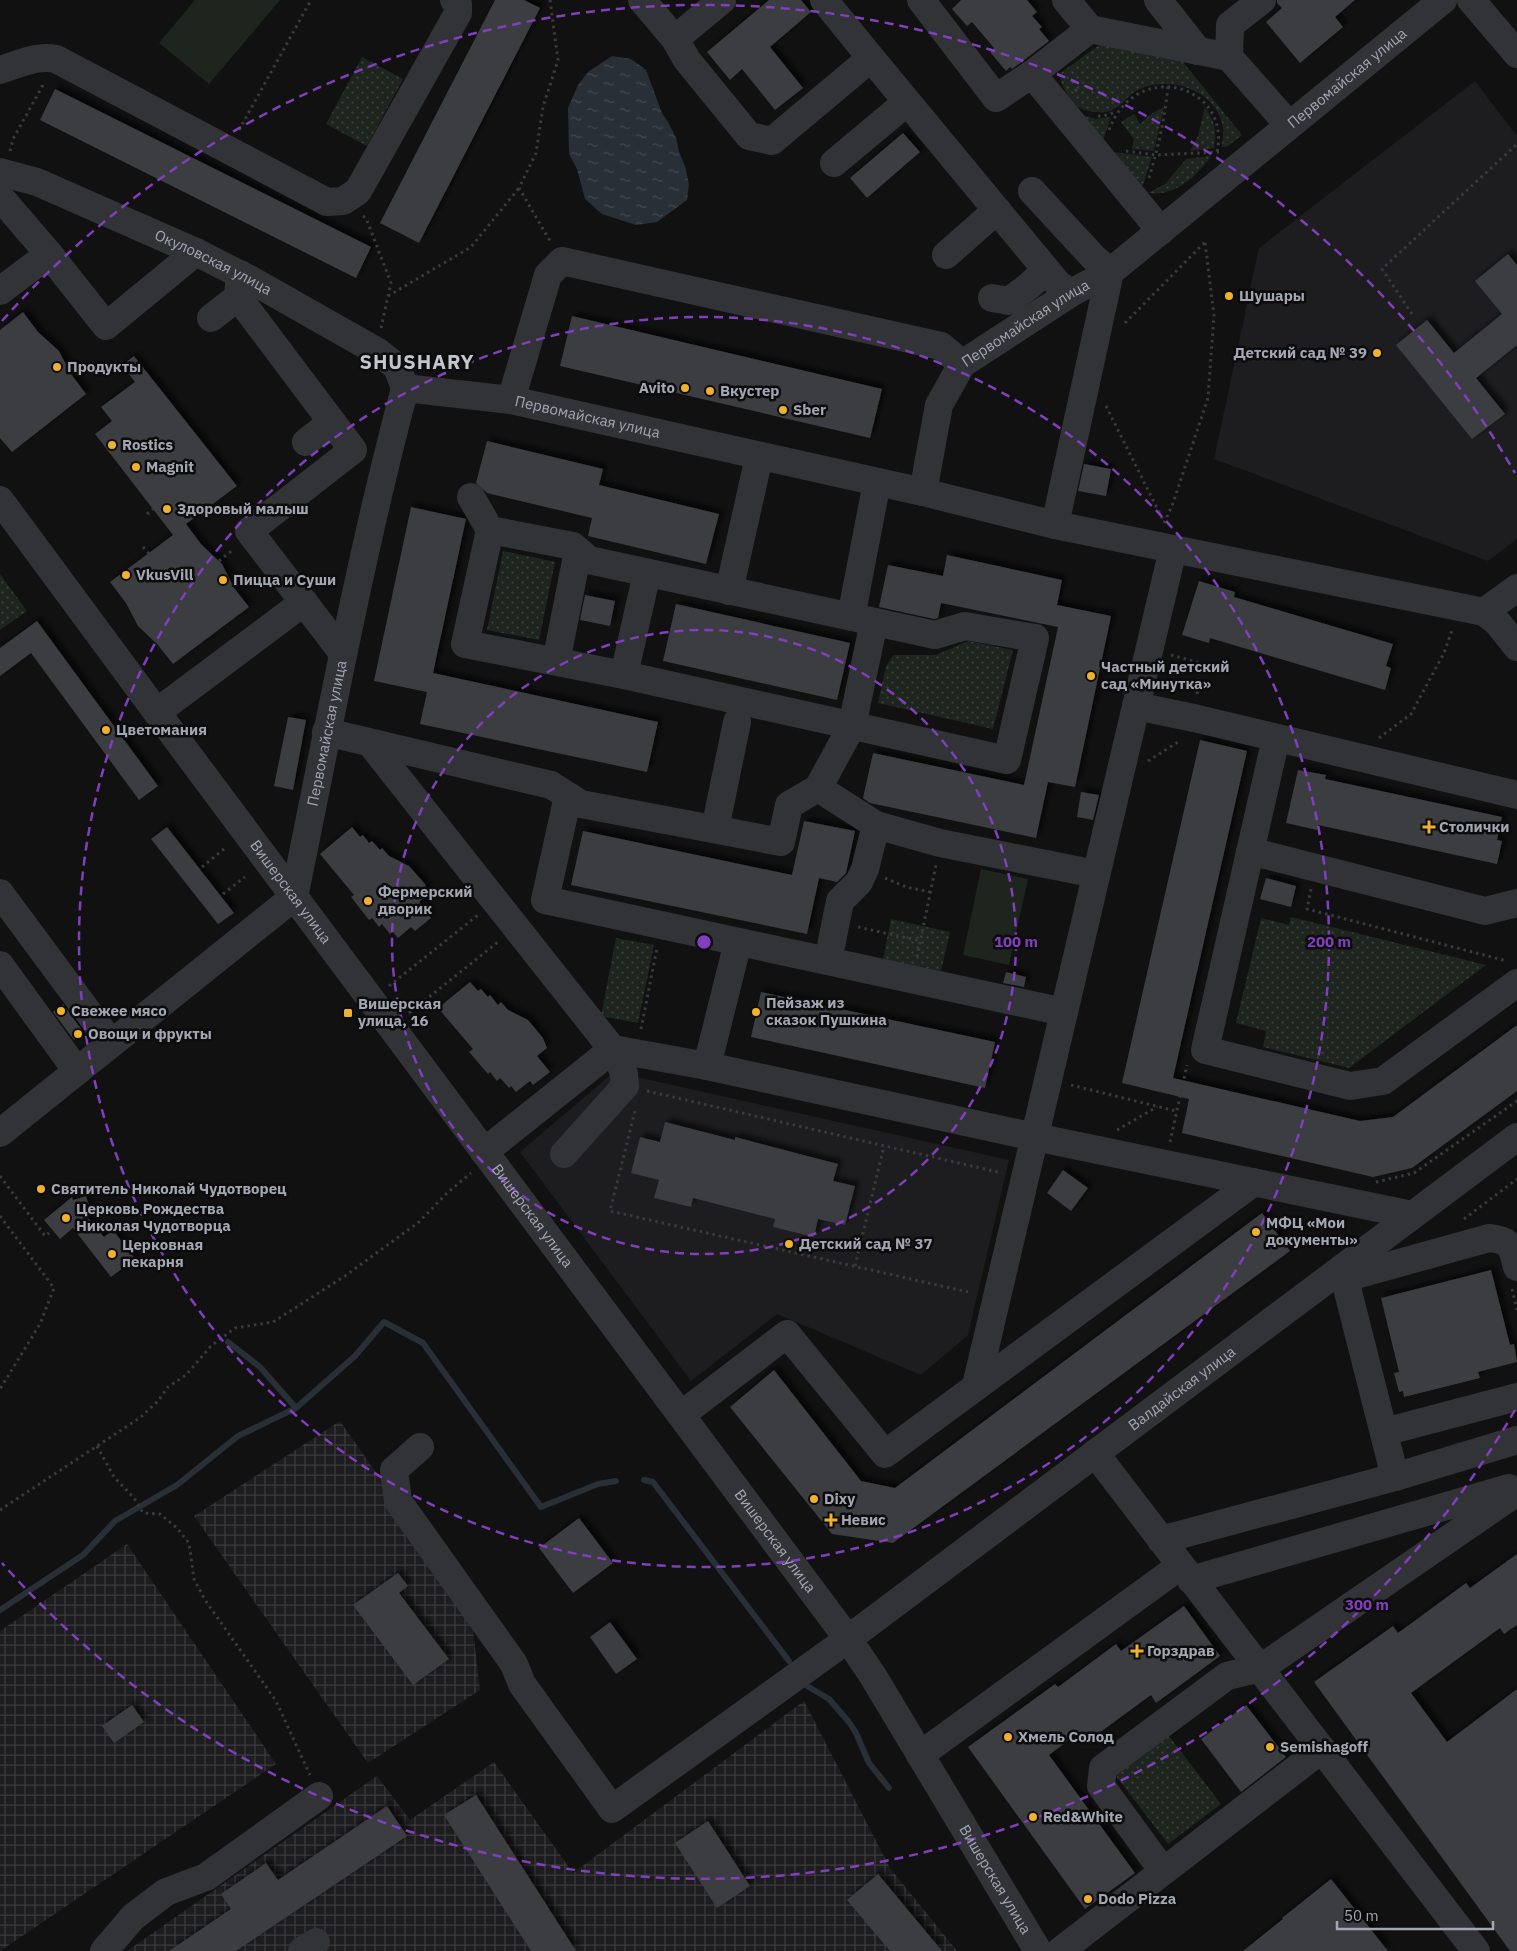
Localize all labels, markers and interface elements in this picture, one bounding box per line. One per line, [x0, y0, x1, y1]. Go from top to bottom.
street label: Первомайская улица [1283, 24, 1410, 132]
street label: Окуловская улица [152, 225, 275, 299]
street label: Первомайская улица [958, 275, 1093, 371]
place label: Шушары [1239, 286, 1305, 305]
marker: Шушары [1223, 290, 1235, 302]
place label: Детский сад № 39 [1234, 343, 1367, 362]
marker: Детский сад № 39 [1371, 347, 1383, 359]
district label: SHUSHARY [359, 348, 475, 375]
place label: Продукты [67, 357, 141, 376]
marker: Продукты [51, 361, 63, 373]
place label: Avito [639, 378, 675, 397]
place label: Вкустер [720, 381, 780, 400]
marker: Avito [679, 382, 691, 394]
marker: Вкустер [704, 385, 716, 397]
street label: Первомайская улица [513, 391, 662, 442]
place label: Sber [793, 400, 826, 419]
marker: Sber [777, 404, 789, 416]
place label: Rostics [122, 435, 174, 454]
marker: Rostics [106, 439, 118, 451]
place label: Magnit [146, 457, 194, 476]
marker: Magnit [130, 461, 142, 473]
place label: Здоровый малыш [177, 499, 309, 518]
marker: Здоровый малыш [161, 503, 173, 515]
place label: VkusVill [136, 565, 194, 584]
marker: VkusVill [120, 569, 132, 581]
place label: Пицца и Суши [233, 570, 336, 589]
marker: Пицца и Суши [217, 574, 229, 586]
place label: Частный детский сад «Минутка» [1101, 657, 1229, 693]
street label: Первомайская улица [303, 659, 351, 808]
marker: Частный детский сад «Минутка» [1085, 670, 1097, 682]
place label: Цветомания [116, 720, 207, 739]
marker: Цветомания [100, 724, 112, 736]
place label: Столички [1439, 817, 1509, 836]
marker: Столички [1423, 821, 1435, 833]
street label: Вишерская улица [246, 836, 336, 947]
place label: Фермерский дворик [378, 882, 473, 918]
marker: Фермерский дворик [362, 895, 374, 907]
text: 100 m [994, 932, 1038, 951]
text: 200 m [1307, 932, 1351, 951]
centre of rings [695, 933, 713, 951]
place label: Пейзаж из сказок Пушкина [766, 993, 887, 1029]
place label: Вишерская улица, 16 [358, 994, 441, 1030]
place label: Свежее мясо [71, 1001, 167, 1020]
marker: Свежее мясо [55, 1005, 67, 1017]
marker: Пейзаж из сказок Пушкина [750, 1006, 762, 1018]
marker: Вишерская улица, 16 [342, 1007, 354, 1019]
place label: Овощи и фрукты [88, 1024, 212, 1043]
marker: Овощи и фрукты [72, 1028, 84, 1040]
street label: Вишерская улица [488, 1160, 577, 1271]
place label: Святитель Николай Чудотворец [51, 1179, 287, 1198]
marker: Святитель Николай Чудотворец [35, 1183, 47, 1195]
place label: Церковь Рождества Николая Чудотворца [76, 1199, 231, 1235]
marker: Церковь Рождества Николая Чудотворца [60, 1212, 72, 1224]
place label: МФЦ «Мои документы» [1266, 1213, 1358, 1249]
marker: МФЦ «Мои документы» [1250, 1226, 1262, 1238]
place label: Детский сад № 37 [799, 1234, 932, 1253]
place label: Церковная пекарня [122, 1235, 203, 1271]
marker: Детский сад № 37 [783, 1238, 795, 1250]
marker: Церковная пекарня [106, 1248, 118, 1260]
street label: Валдайская улица [1124, 1342, 1239, 1434]
street label: Вишерская улица [731, 1485, 820, 1596]
place label: Dixy [824, 1489, 855, 1508]
marker: Dixy [808, 1493, 820, 1505]
place label: Невис [841, 1510, 886, 1529]
marker: Невис [825, 1514, 837, 1526]
text: 300 m [1345, 1595, 1389, 1614]
place label: Горздрав [1147, 1641, 1215, 1660]
marker: Горздрав [1131, 1645, 1143, 1657]
place label: Хмель Солод [1018, 1727, 1114, 1746]
marker: Хмель Солод [1002, 1731, 1014, 1743]
place label: Semishagoff [1280, 1737, 1369, 1756]
marker: Semishagoff [1264, 1741, 1276, 1753]
place label: Red&White [1043, 1807, 1123, 1826]
marker: Red&White [1027, 1811, 1039, 1823]
street label: Вишерская улица [955, 1821, 1036, 1937]
place label: Dodo Pizza [1098, 1889, 1177, 1908]
marker: Dodo Pizza [1082, 1893, 1094, 1905]
scale bar [1337, 1898, 1493, 1930]
text: 50 m [1344, 1906, 1379, 1925]

